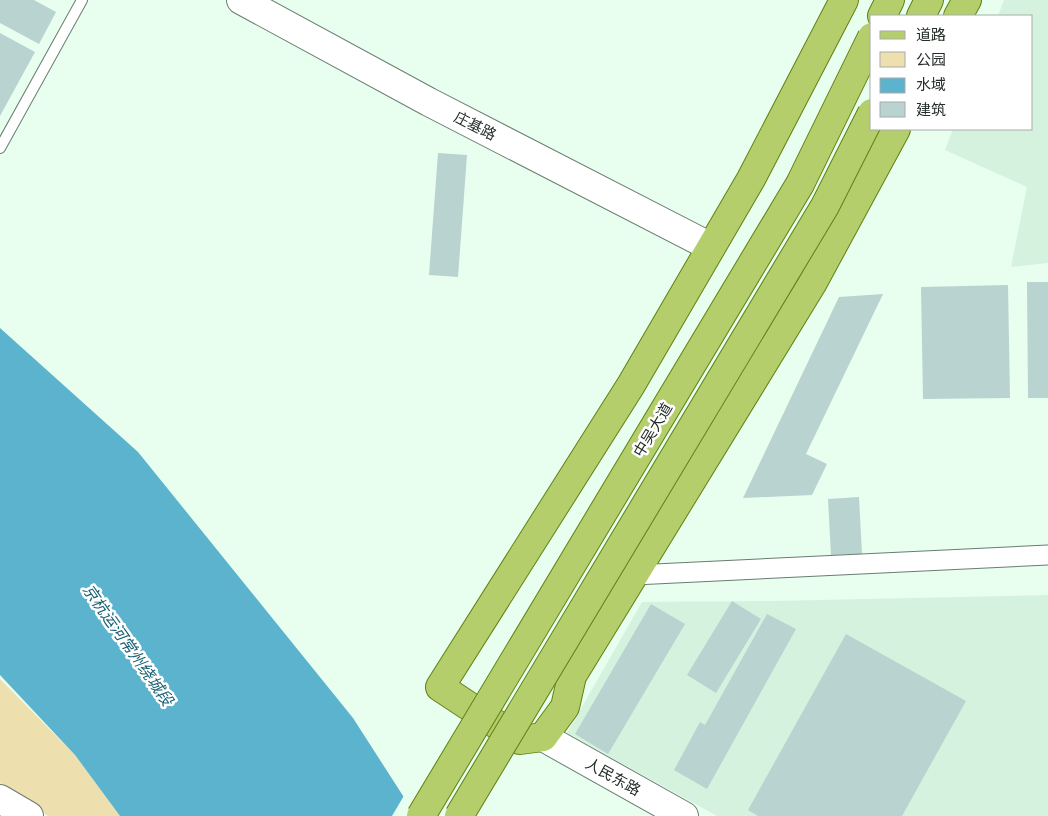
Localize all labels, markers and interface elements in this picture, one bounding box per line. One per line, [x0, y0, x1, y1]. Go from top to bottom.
legend [870, 15, 1033, 130]
text: 道路 [916, 26, 946, 44]
text: 公园 [916, 51, 946, 69]
text: 水域 [916, 76, 946, 94]
text: 建筑 [916, 101, 946, 119]
street label: 庄基路 [451, 108, 499, 144]
street label: 中吴大道 [630, 400, 676, 460]
water label: 京杭运河常州绕城段 [79, 581, 178, 711]
street label: 人民东路 [582, 755, 644, 799]

